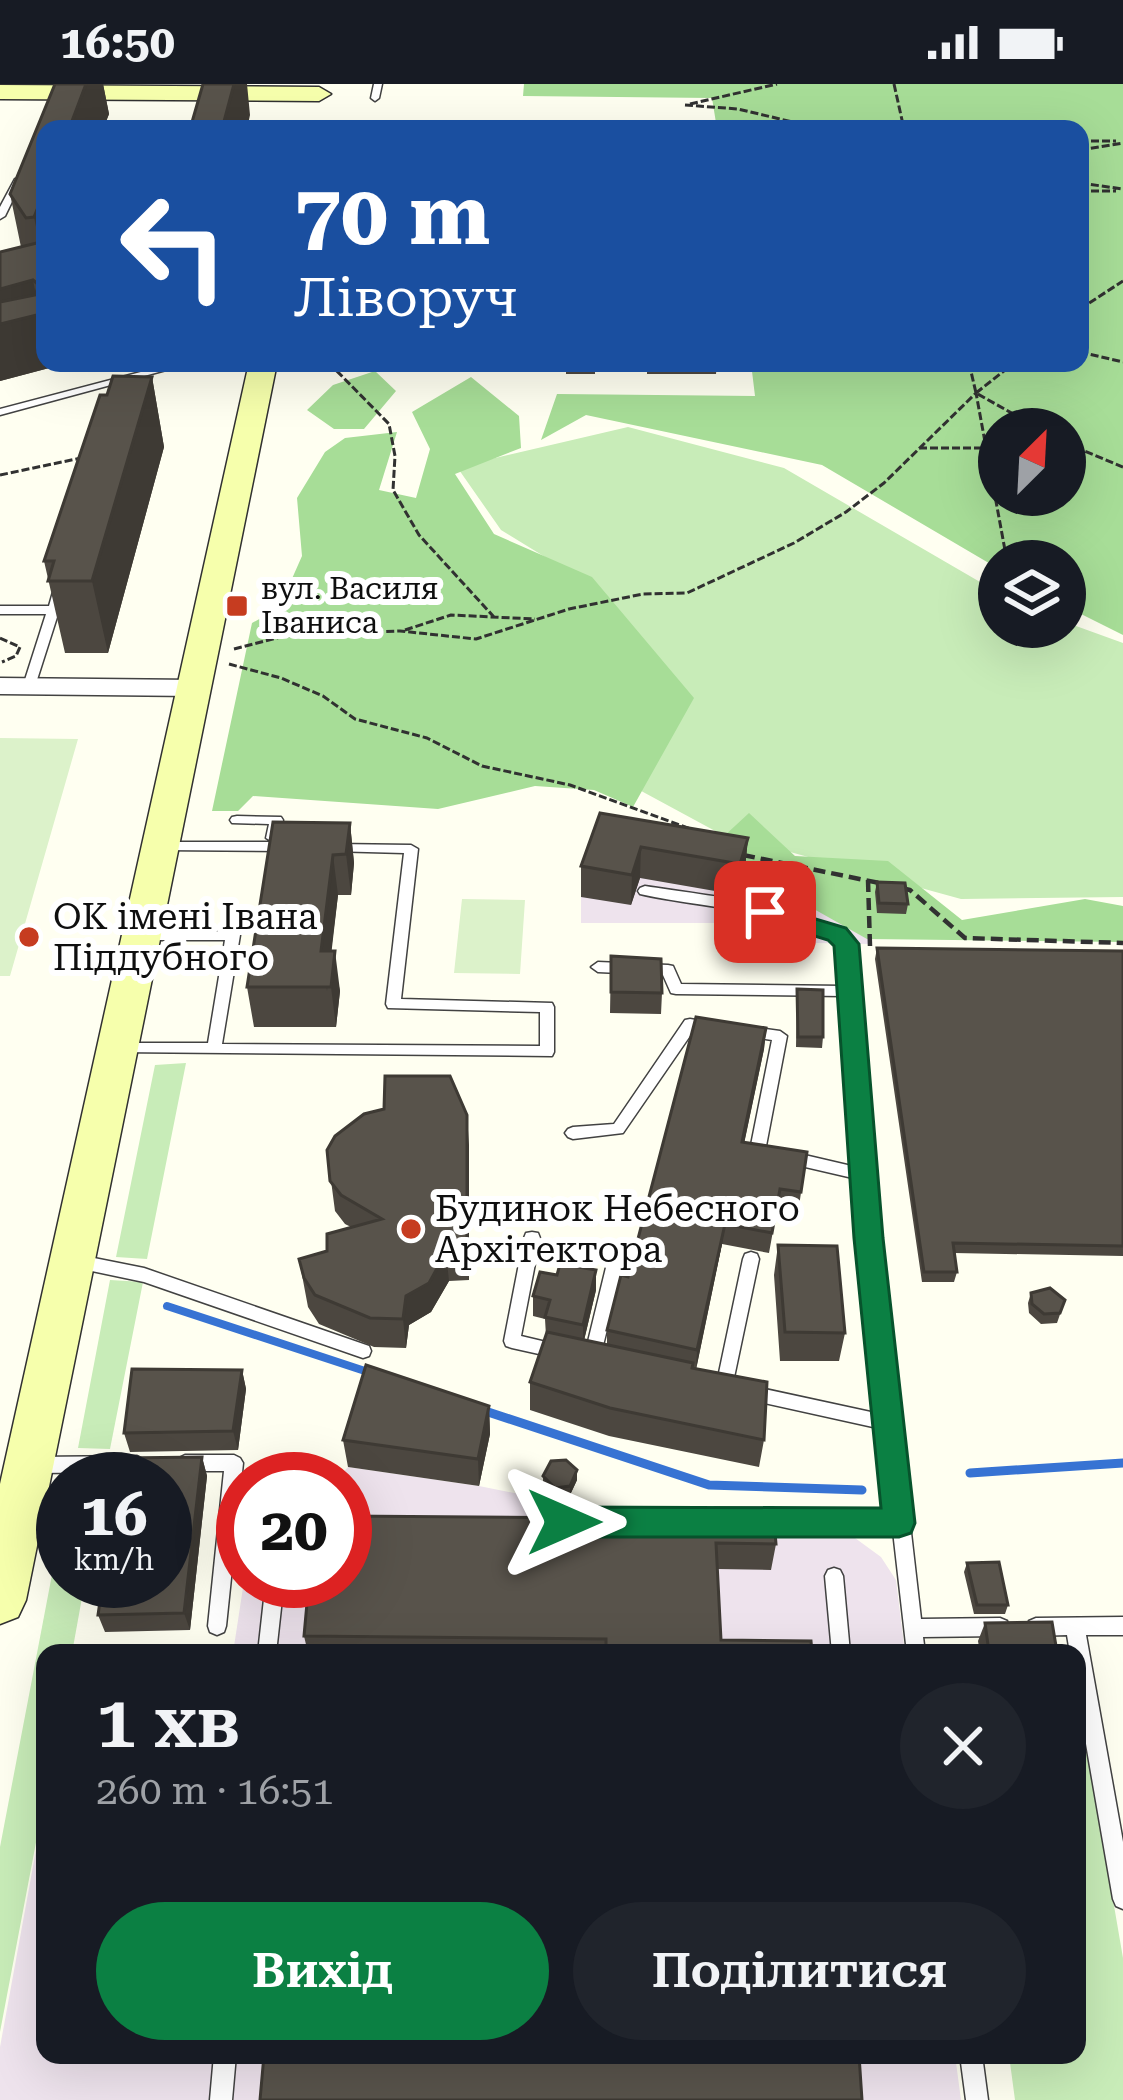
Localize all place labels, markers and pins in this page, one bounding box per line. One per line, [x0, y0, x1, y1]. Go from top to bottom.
place label: вул. Василя Іваниса [261, 571, 438, 640]
marker: вул. Василя Іваниса [224, 593, 250, 619]
pin [714, 861, 816, 963]
place label: ОК імені Івана Піддубного [53, 896, 318, 979]
marker: ОК імені Івана Піддубного [16, 924, 42, 950]
place label: Будинок Небесного Архітектора [435, 1188, 800, 1271]
marker: Будинок Небесного Архітектора [398, 1216, 424, 1242]

